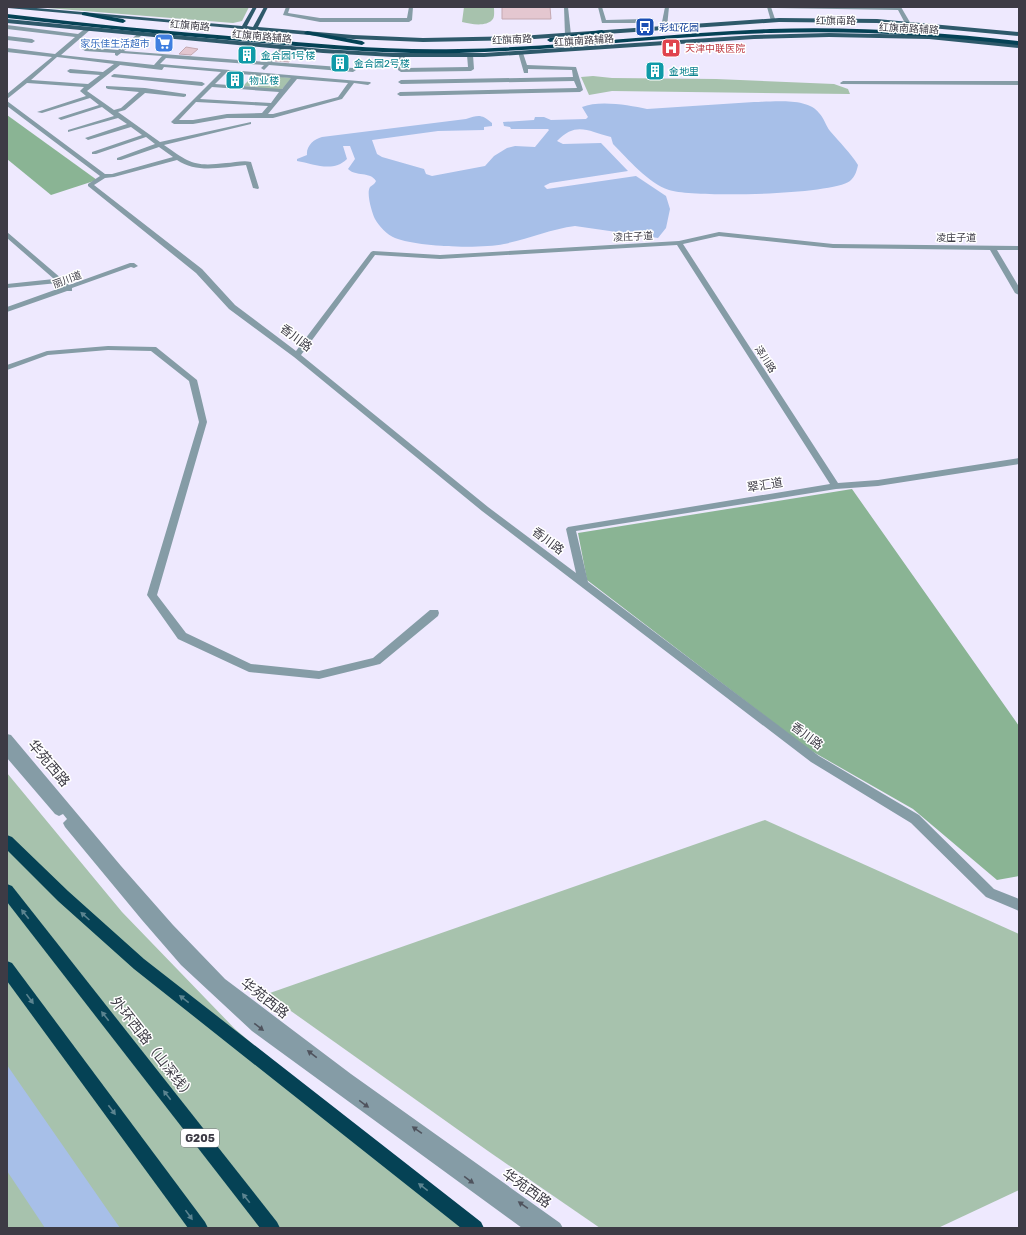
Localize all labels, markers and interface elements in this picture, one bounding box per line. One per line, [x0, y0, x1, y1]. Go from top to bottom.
street label: 红旗南路 [816, 15, 856, 27]
bus stop icon: 彩虹花园 [634, 16, 656, 38]
street label: 红旗南路 [169, 18, 210, 34]
street label: 红旗南路辅路 [879, 21, 939, 37]
place label: 彩虹花园 [659, 22, 699, 34]
street label: 红旗南路辅路 [232, 28, 292, 46]
supermarket icon: 家乐佳生活超市 [153, 32, 175, 54]
street label: 红旗南路 [492, 33, 532, 47]
street label: 红旗南路辅路 [554, 33, 614, 49]
hospital icon: 天津中联医院 [660, 37, 682, 59]
place label: 家乐佳生活超市 [80, 38, 150, 50]
place label: 天津中联医院 [685, 43, 745, 55]
building icon: 金合园1号楼 [236, 44, 258, 66]
place label: 金合园1号楼 [261, 50, 315, 62]
building icon: 金合园2号楼 [329, 52, 351, 74]
place label: 金合园2号楼 [354, 58, 410, 70]
building icon: 金地里 [644, 60, 666, 82]
place label: 金地里 [669, 66, 699, 78]
building icon: 物业楼 [224, 69, 246, 91]
place label: 物业楼 [249, 75, 279, 87]
street label: 凌庄子道 [613, 230, 653, 244]
street label: 凌庄子道 [936, 232, 976, 244]
street label: 丽川道 [51, 269, 83, 291]
street label: 香川路 [277, 322, 315, 354]
street label: 泽川路 [752, 344, 778, 375]
street label: 翠汇道 [746, 475, 784, 495]
street label: 香川路 [529, 525, 567, 557]
street label: 香川路 [788, 720, 826, 752]
street label: 华苑西路 [24, 736, 73, 790]
one-way arrow [21, 908, 30, 919]
one-way arrow [79, 911, 90, 920]
street label: 华苑西路 [237, 974, 292, 1022]
street label: 外环西路（山深线） [107, 993, 198, 1103]
one-way arrow [26, 994, 34, 1005]
one-way arrow [179, 995, 190, 1004]
one-way arrow [101, 1010, 110, 1021]
one-way arrow [253, 1023, 264, 1031]
one-way arrow [306, 1050, 317, 1058]
one-way arrow [162, 1090, 171, 1101]
one-way arrow [358, 1100, 369, 1108]
one-way arrow [108, 1105, 116, 1115]
one-way arrow [412, 1126, 423, 1134]
road number: G205 [181, 1129, 219, 1147]
street label: 华苑西路 [499, 1165, 555, 1211]
one-way arrow [463, 1176, 474, 1184]
one-way arrow [417, 1182, 428, 1191]
one-way arrow [242, 1192, 251, 1203]
one-way arrow [518, 1201, 528, 1209]
one-way arrow [185, 1209, 193, 1220]

